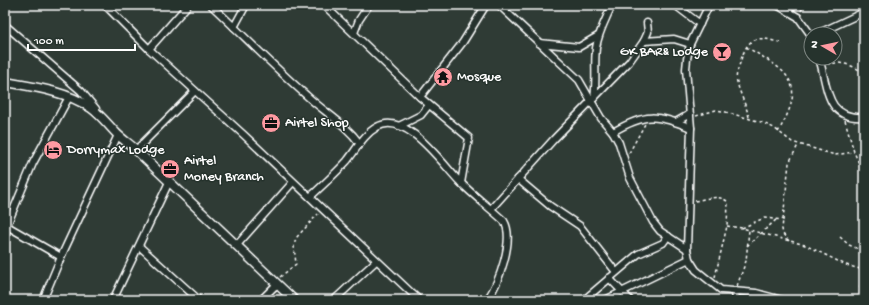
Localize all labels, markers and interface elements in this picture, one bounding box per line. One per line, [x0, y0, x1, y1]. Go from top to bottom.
scale bar [28, 26, 135, 52]
north arrow [803, 26, 843, 66]
text: 100 m [33, 35, 64, 49]
text: N [809, 40, 822, 49]
bar icon: GK BAR& Lodge [711, 41, 733, 63]
place label: GK BAR& Lodge [620, 44, 709, 61]
temple icon: Mosque [432, 66, 454, 88]
place label: Mosque [457, 69, 502, 86]
office icon: Airtel Shop [260, 112, 282, 134]
place label: Airtel Shop [285, 115, 349, 132]
hotel icon: Dorrymax Lodge [42, 139, 64, 161]
place label: Dorrymax Lodge [66, 142, 165, 159]
place label: Airtel Money Branch [184, 153, 264, 186]
office icon: Airtel Money Branch [159, 158, 181, 180]

